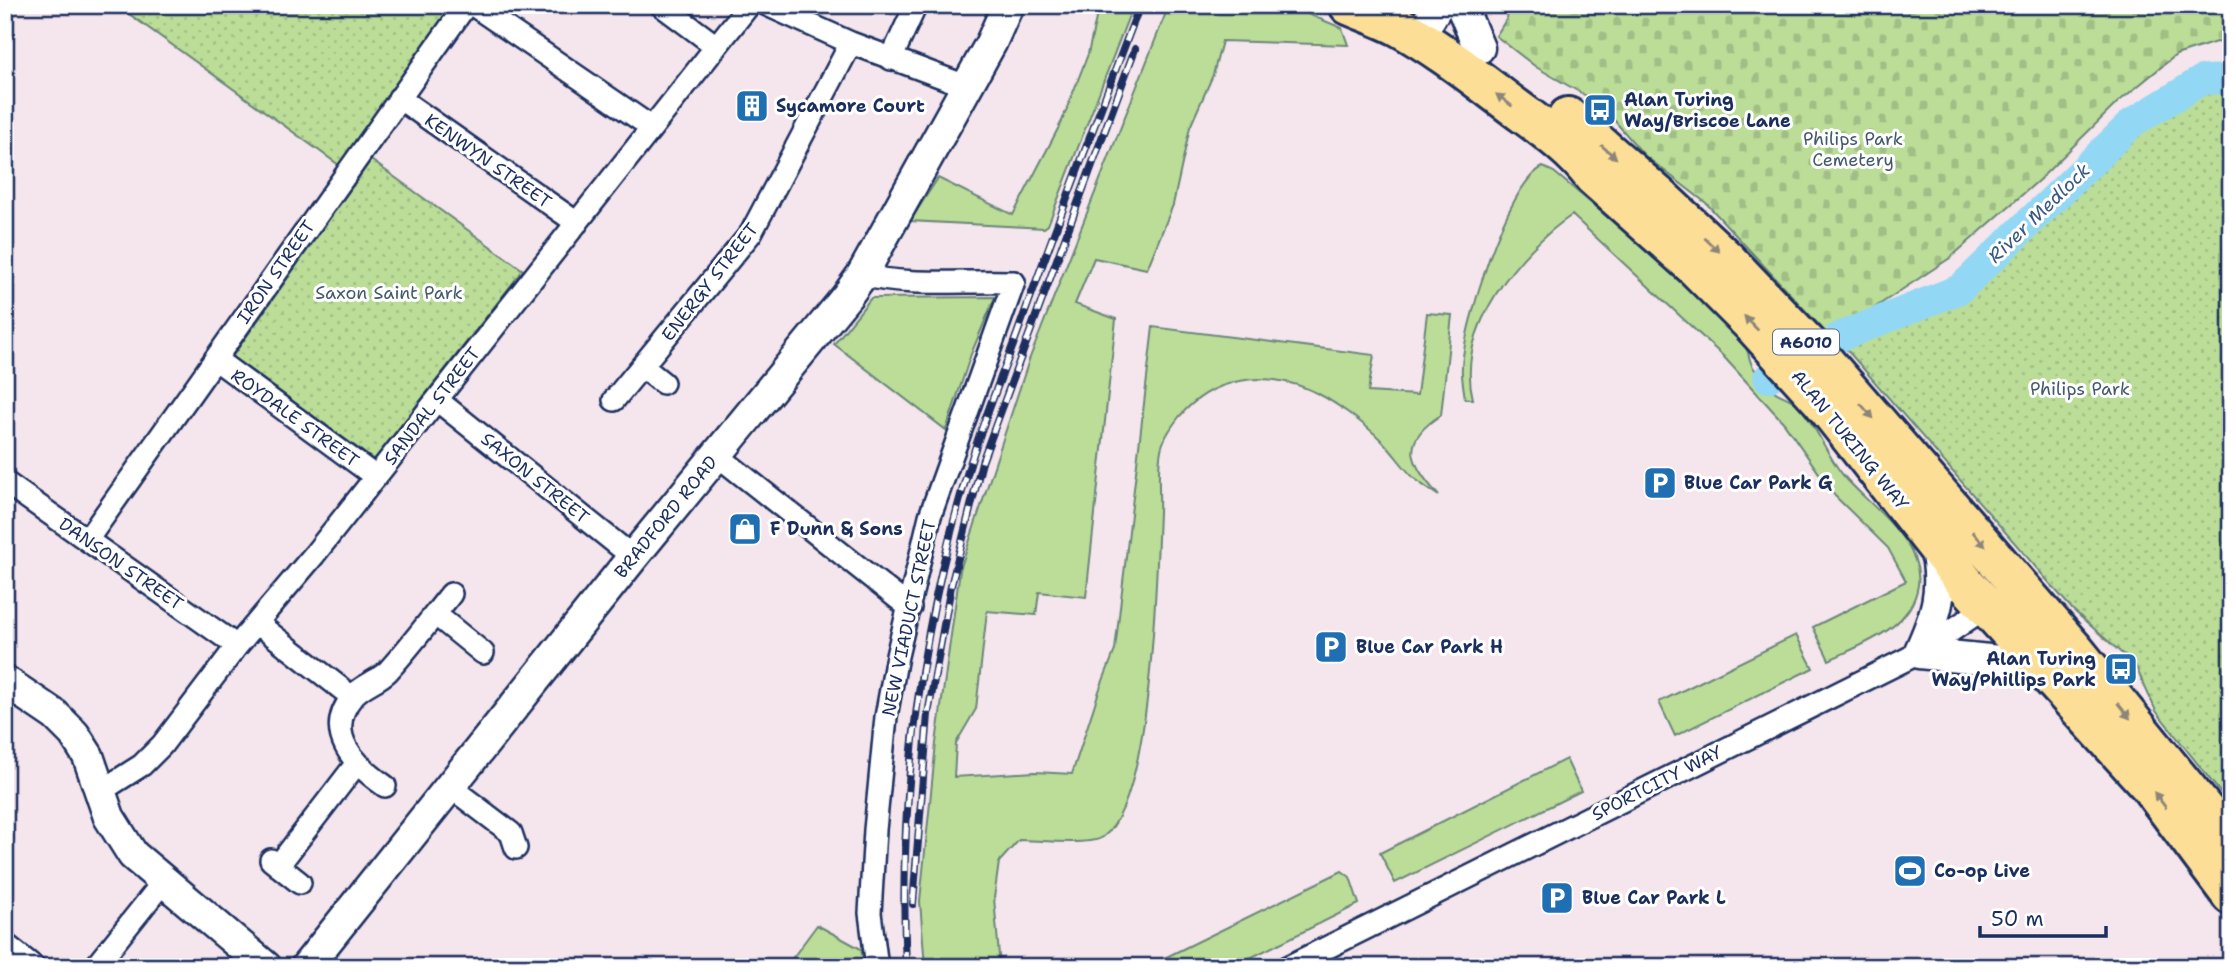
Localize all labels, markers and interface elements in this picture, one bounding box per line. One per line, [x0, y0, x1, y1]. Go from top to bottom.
building icon: Sycamore Court [733, 87, 771, 125]
place label: Alan Turing Way/Briscoe Lane [1624, 88, 1791, 133]
bus stop icon: Alan Turing Way/Briscoe Lane [1581, 91, 1619, 129]
one-way arrow [1495, 93, 1513, 107]
place label: Sycamore Court [776, 94, 925, 118]
street label: KENWYN STREET [420, 108, 556, 214]
park label: Philips Park Cemetery [1803, 127, 1903, 172]
one-way arrow [1600, 144, 1617, 159]
water label: River Medlock [1982, 158, 2096, 268]
street label: IRON STREET [232, 216, 320, 328]
street label: ENERGY STREET [656, 218, 764, 346]
one-way arrow [1703, 237, 1720, 253]
park label: Saxon Saint Park [315, 281, 463, 305]
one-way arrow [1743, 315, 1759, 332]
road number: A6010 [1773, 330, 1839, 354]
street label: SANDAL STREET [378, 342, 486, 470]
street label: ROYDALE STREET [226, 363, 364, 473]
street label: ALAN TURING WAY [1786, 365, 1914, 515]
park label: Philips Park [2030, 377, 2130, 401]
one-way arrow [1859, 403, 1874, 420]
street label: SAXON STREET [476, 427, 594, 529]
street label: BRADFORD ROAD [609, 451, 723, 583]
parking icon: Blue Car Park G [1641, 464, 1679, 502]
place label: Blue Car Park G [1684, 471, 1833, 495]
shop icon: F Dunn & Sons [726, 510, 764, 548]
street label: DANSON STREET [54, 512, 188, 616]
place label: F Dunn & Sons [770, 517, 903, 541]
street label: NEW VIADUCT STREET [876, 517, 942, 719]
one-way arrow [1971, 531, 1986, 548]
parking icon: Blue Car Park H [1312, 628, 1350, 666]
place label: Blue Car Park H [1356, 635, 1503, 659]
place label: Alan Turing Way/Phillips Park [1931, 647, 2096, 692]
bus stop icon: Alan Turing Way/Phillips Park [2102, 650, 2140, 688]
one-way arrow [2116, 701, 2131, 719]
street label: SPORTCITY WAY [1587, 740, 1727, 826]
one-way arrow [2154, 791, 2168, 809]
sports icon: Co-op Live [1891, 852, 1929, 890]
place label: Co-op Live [1934, 859, 2030, 883]
parking icon: Blue Car Park L [1538, 879, 1576, 917]
place label: Blue Car Park L [1582, 886, 1726, 910]
scale bar [1980, 895, 2106, 939]
text: 50 m [1991, 905, 2044, 933]

